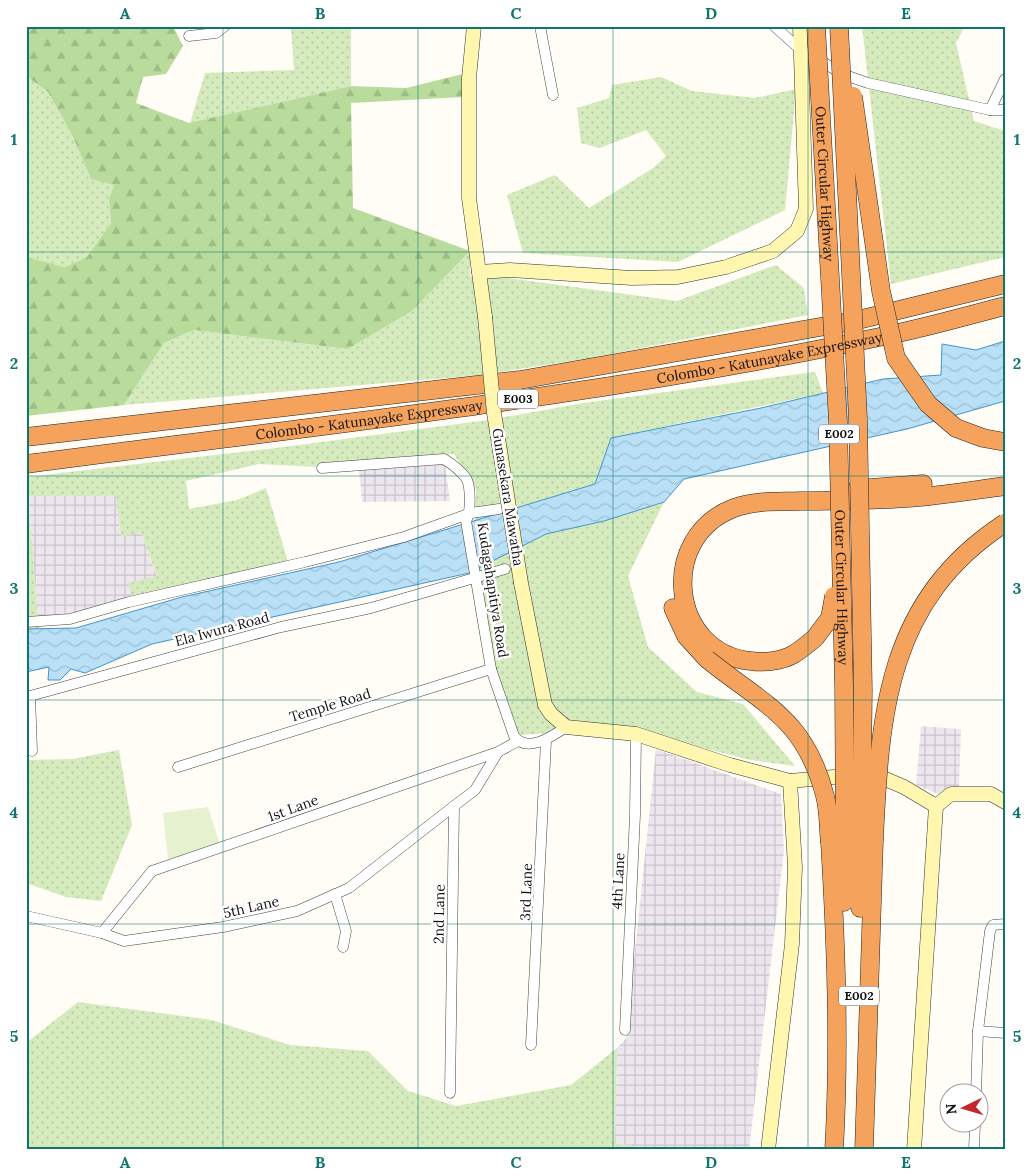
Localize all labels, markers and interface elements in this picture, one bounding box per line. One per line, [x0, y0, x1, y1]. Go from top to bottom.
text: A [120, 3, 131, 23]
text: B [315, 3, 326, 23]
text: C [510, 3, 522, 23]
text: D [705, 3, 717, 23]
text: E [901, 3, 911, 23]
street label: Outer Circular Highway [811, 106, 838, 262]
text: 1 [11, 129, 17, 149]
text: 1 [1014, 129, 1020, 149]
street label: Colombo - Katunayake Expressway [655, 328, 884, 387]
text: 2 [10, 353, 18, 373]
text: 2 [1013, 353, 1021, 373]
road number: E003 [498, 389, 538, 408]
street label: Colombo - Katunayake Expressway [254, 396, 485, 444]
road number: E002 [819, 424, 859, 444]
street label: Gunasekara Mawatha [488, 427, 528, 567]
street label: Outer Circular Highway [831, 510, 853, 666]
street label: Kudagahapitiya Road [473, 521, 513, 659]
text: 3 [10, 578, 19, 598]
text: 3 [1013, 578, 1022, 598]
street label: Ela Iwura Road [173, 608, 271, 650]
street label: Temple Road [287, 684, 373, 726]
street label: 1st Lane [265, 790, 321, 825]
text: 4 [10, 802, 19, 822]
text: 4 [1013, 802, 1022, 822]
street label: 4th Lane [608, 852, 628, 910]
street label: 3rd Lane [516, 863, 536, 921]
street label: 2nd Lane [429, 884, 449, 944]
street label: 5th Lane [221, 892, 281, 922]
road number: E002 [839, 986, 879, 1006]
text: 5 [10, 1026, 19, 1046]
text: 5 [1013, 1026, 1022, 1046]
north arrow [938, 1084, 988, 1134]
text: N [942, 1103, 960, 1115]
text: A [120, 1152, 131, 1172]
text: B [315, 1152, 326, 1172]
text: C [510, 1152, 522, 1172]
text: D [705, 1152, 717, 1172]
text: E [901, 1152, 911, 1172]

